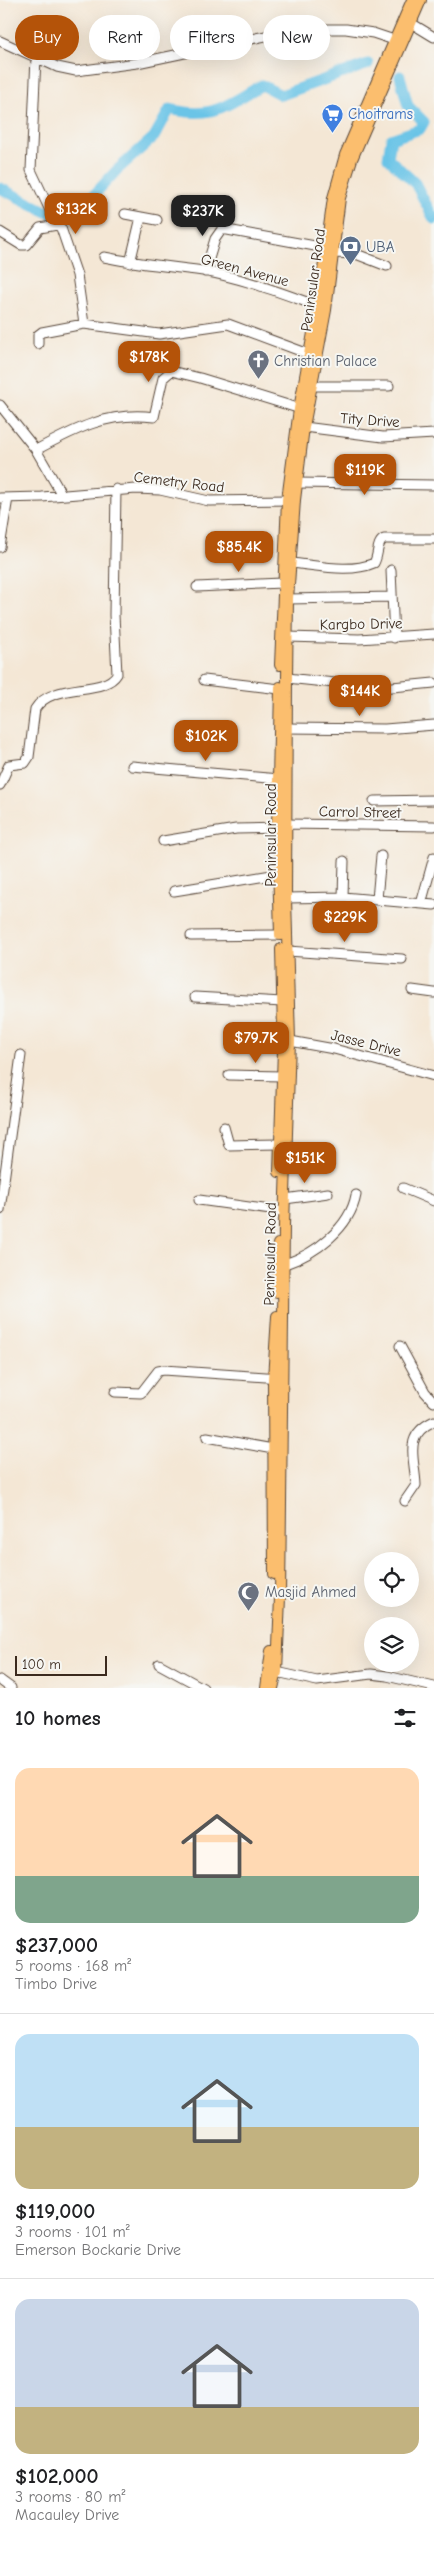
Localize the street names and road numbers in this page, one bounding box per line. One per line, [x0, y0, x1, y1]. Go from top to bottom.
street label: Peninsular Road [297, 227, 329, 333]
street label: Green Avenue [199, 250, 291, 291]
street label: Tity Drive [340, 409, 401, 431]
street label: Cemetry Road [133, 468, 225, 496]
street label: Kargbo Drive [319, 614, 403, 634]
street label: Peninsular Road [262, 783, 280, 887]
street label: Carrol Street [319, 802, 402, 822]
street label: Jasse Drive [329, 1026, 403, 1061]
street label: Peninsular Road [260, 1202, 280, 1306]

